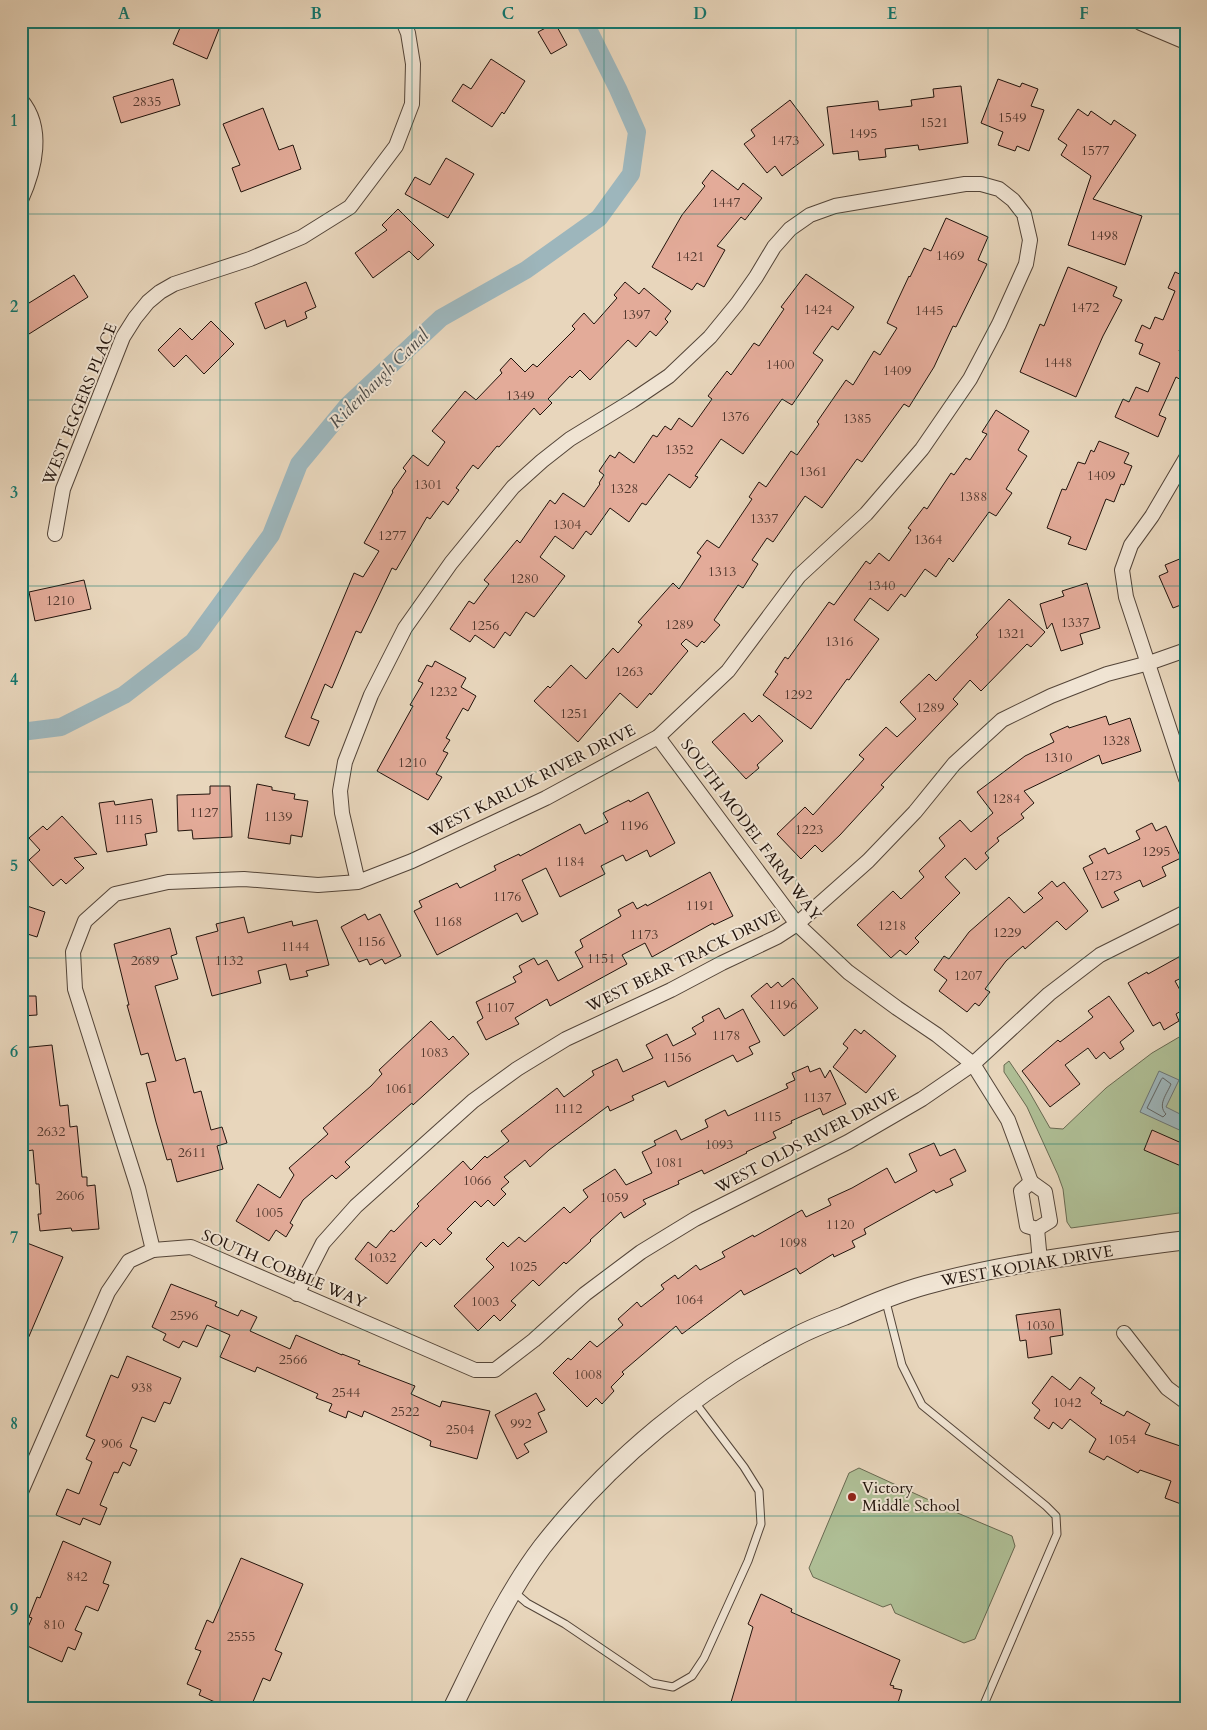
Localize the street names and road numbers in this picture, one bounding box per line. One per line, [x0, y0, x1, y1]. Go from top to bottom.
street label: WEST EGGERS PLACE [37, 320, 123, 489]
street label: WEST KARLUK RIVER DRIVE [424, 719, 639, 843]
street label: SOUTH MODEL FARM WAY [675, 735, 827, 925]
street label: WEST BEAR TRACK DRIVE [582, 904, 784, 1018]
street label: WEST OLDS RIVER DRIVE [710, 1083, 903, 1199]
street label: SOUTH COBBLE WAY [198, 1224, 370, 1314]
street label: WEST KODIAK DRIVE [938, 1240, 1115, 1292]

